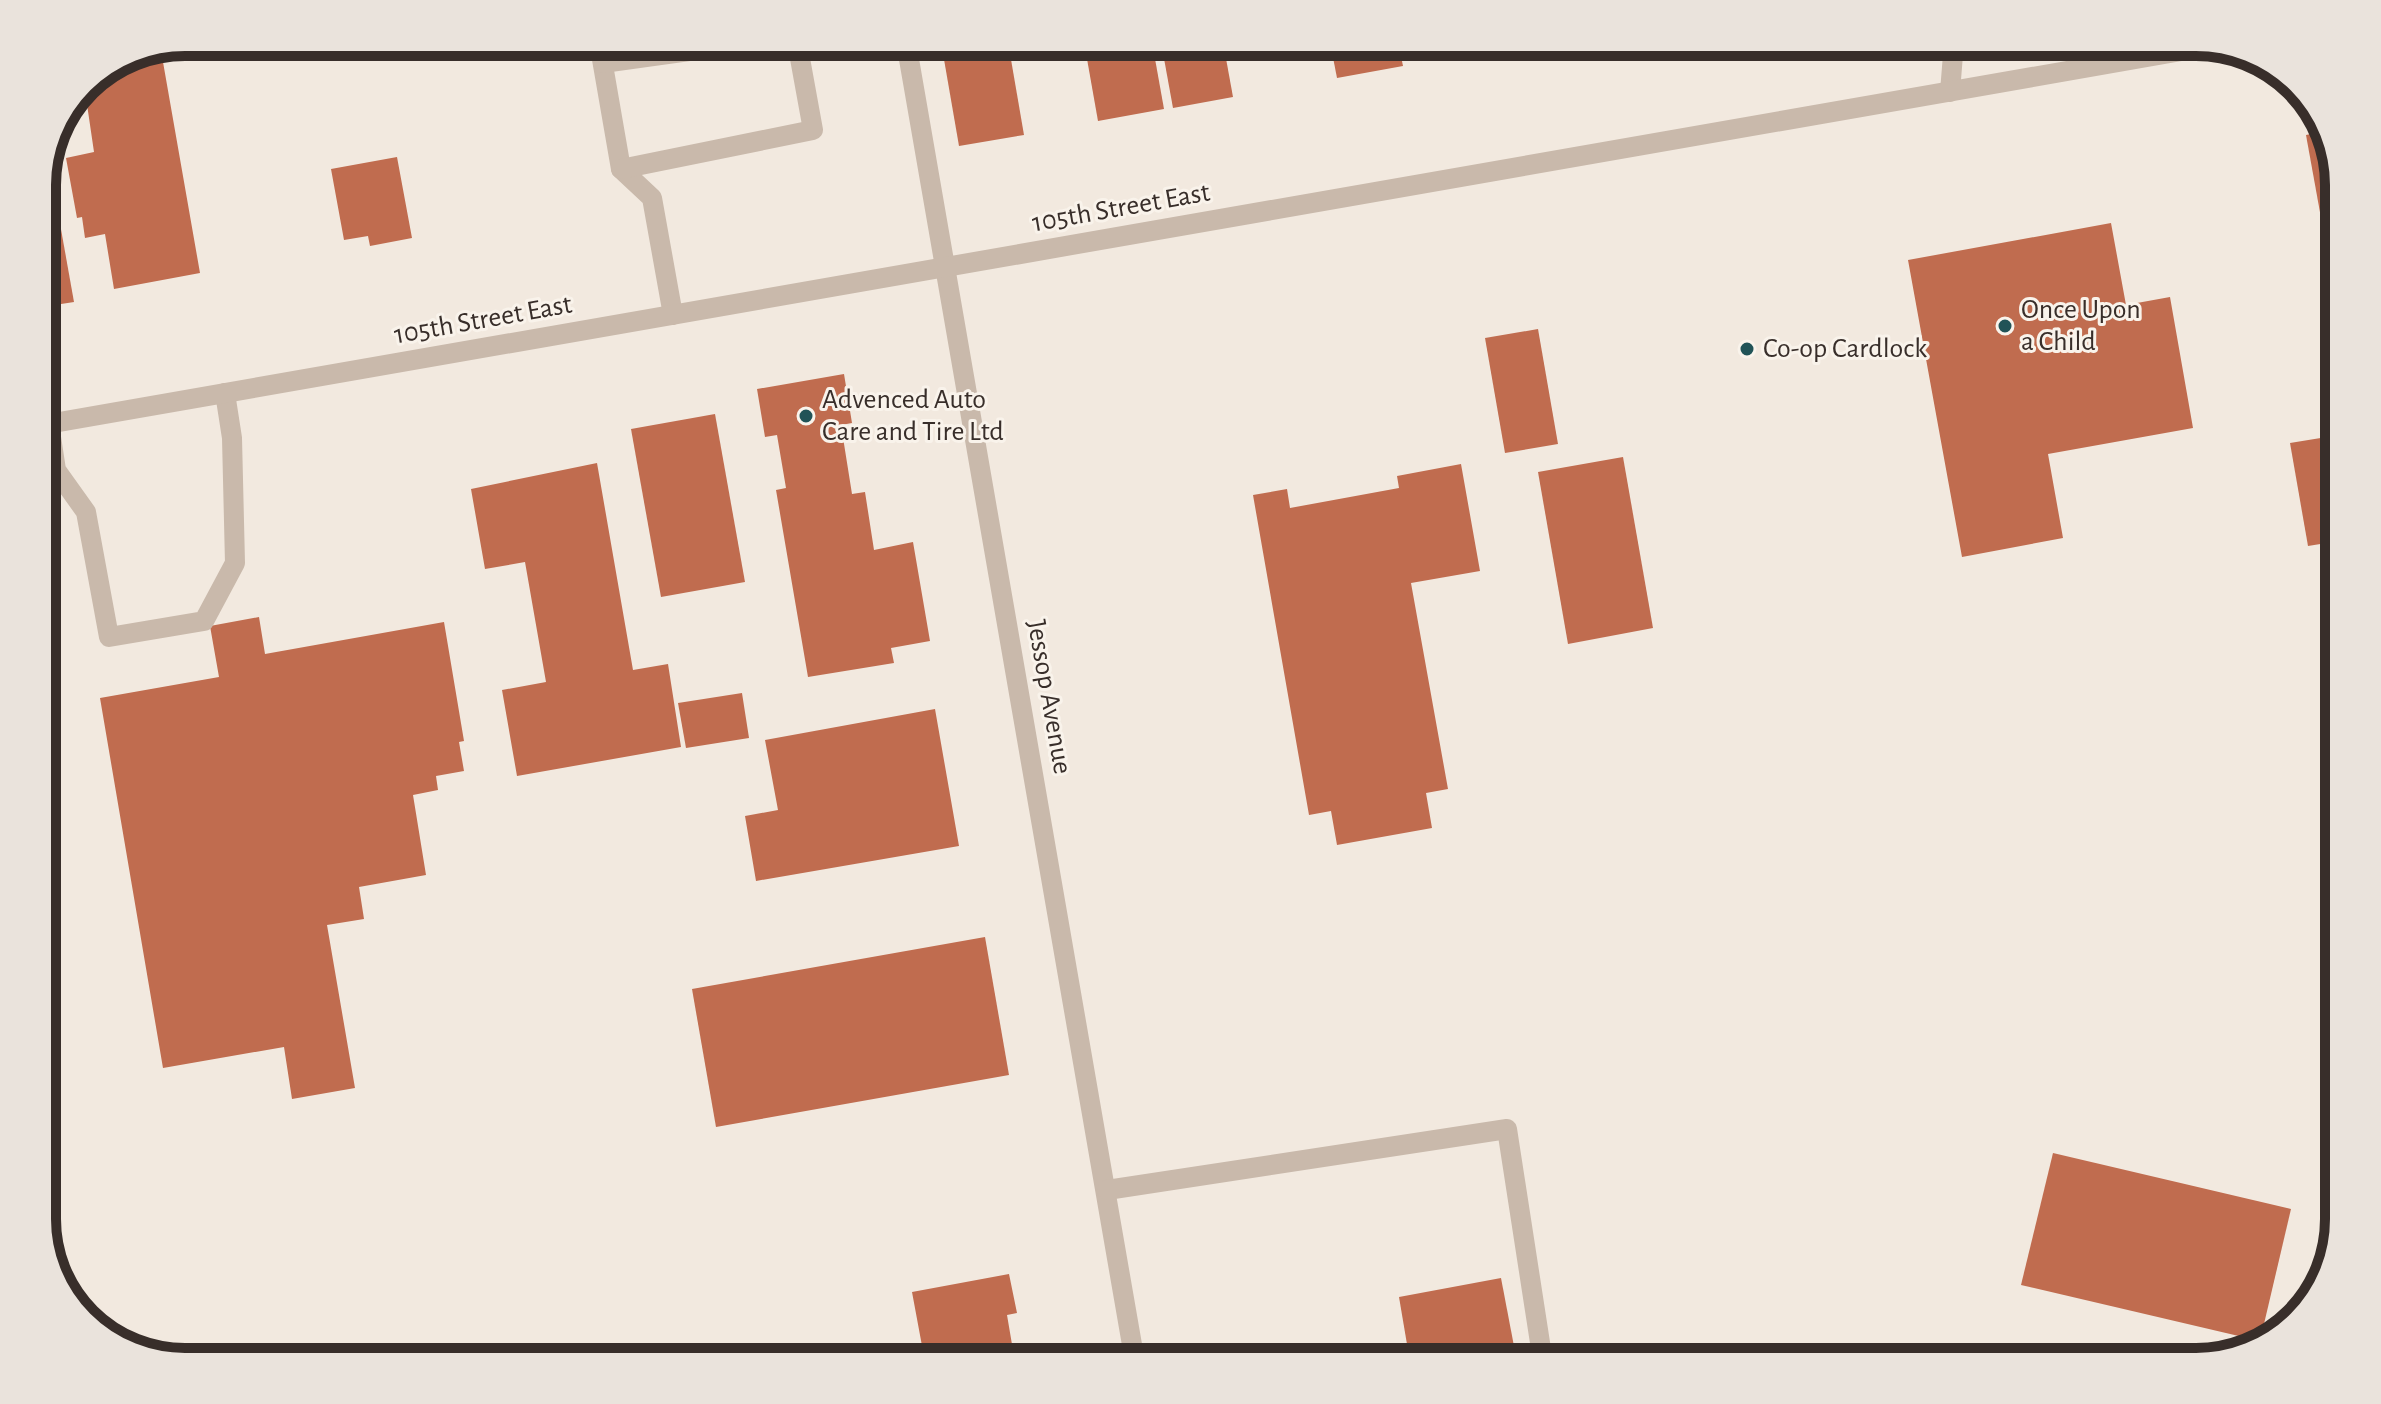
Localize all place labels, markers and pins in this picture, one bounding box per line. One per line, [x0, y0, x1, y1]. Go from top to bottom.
place label: Once Upon a Child [2021, 296, 2141, 356]
marker: Once Upon a Child [1996, 317, 2014, 335]
place label: Co-op Cardlock [1763, 335, 1927, 363]
marker: Co-op Cardlock [1738, 340, 1756, 358]
place label: Advenced Auto Care and Tire Ltd [822, 386, 1004, 446]
marker: Advenced Auto Care and Tire Ltd [797, 407, 815, 425]

